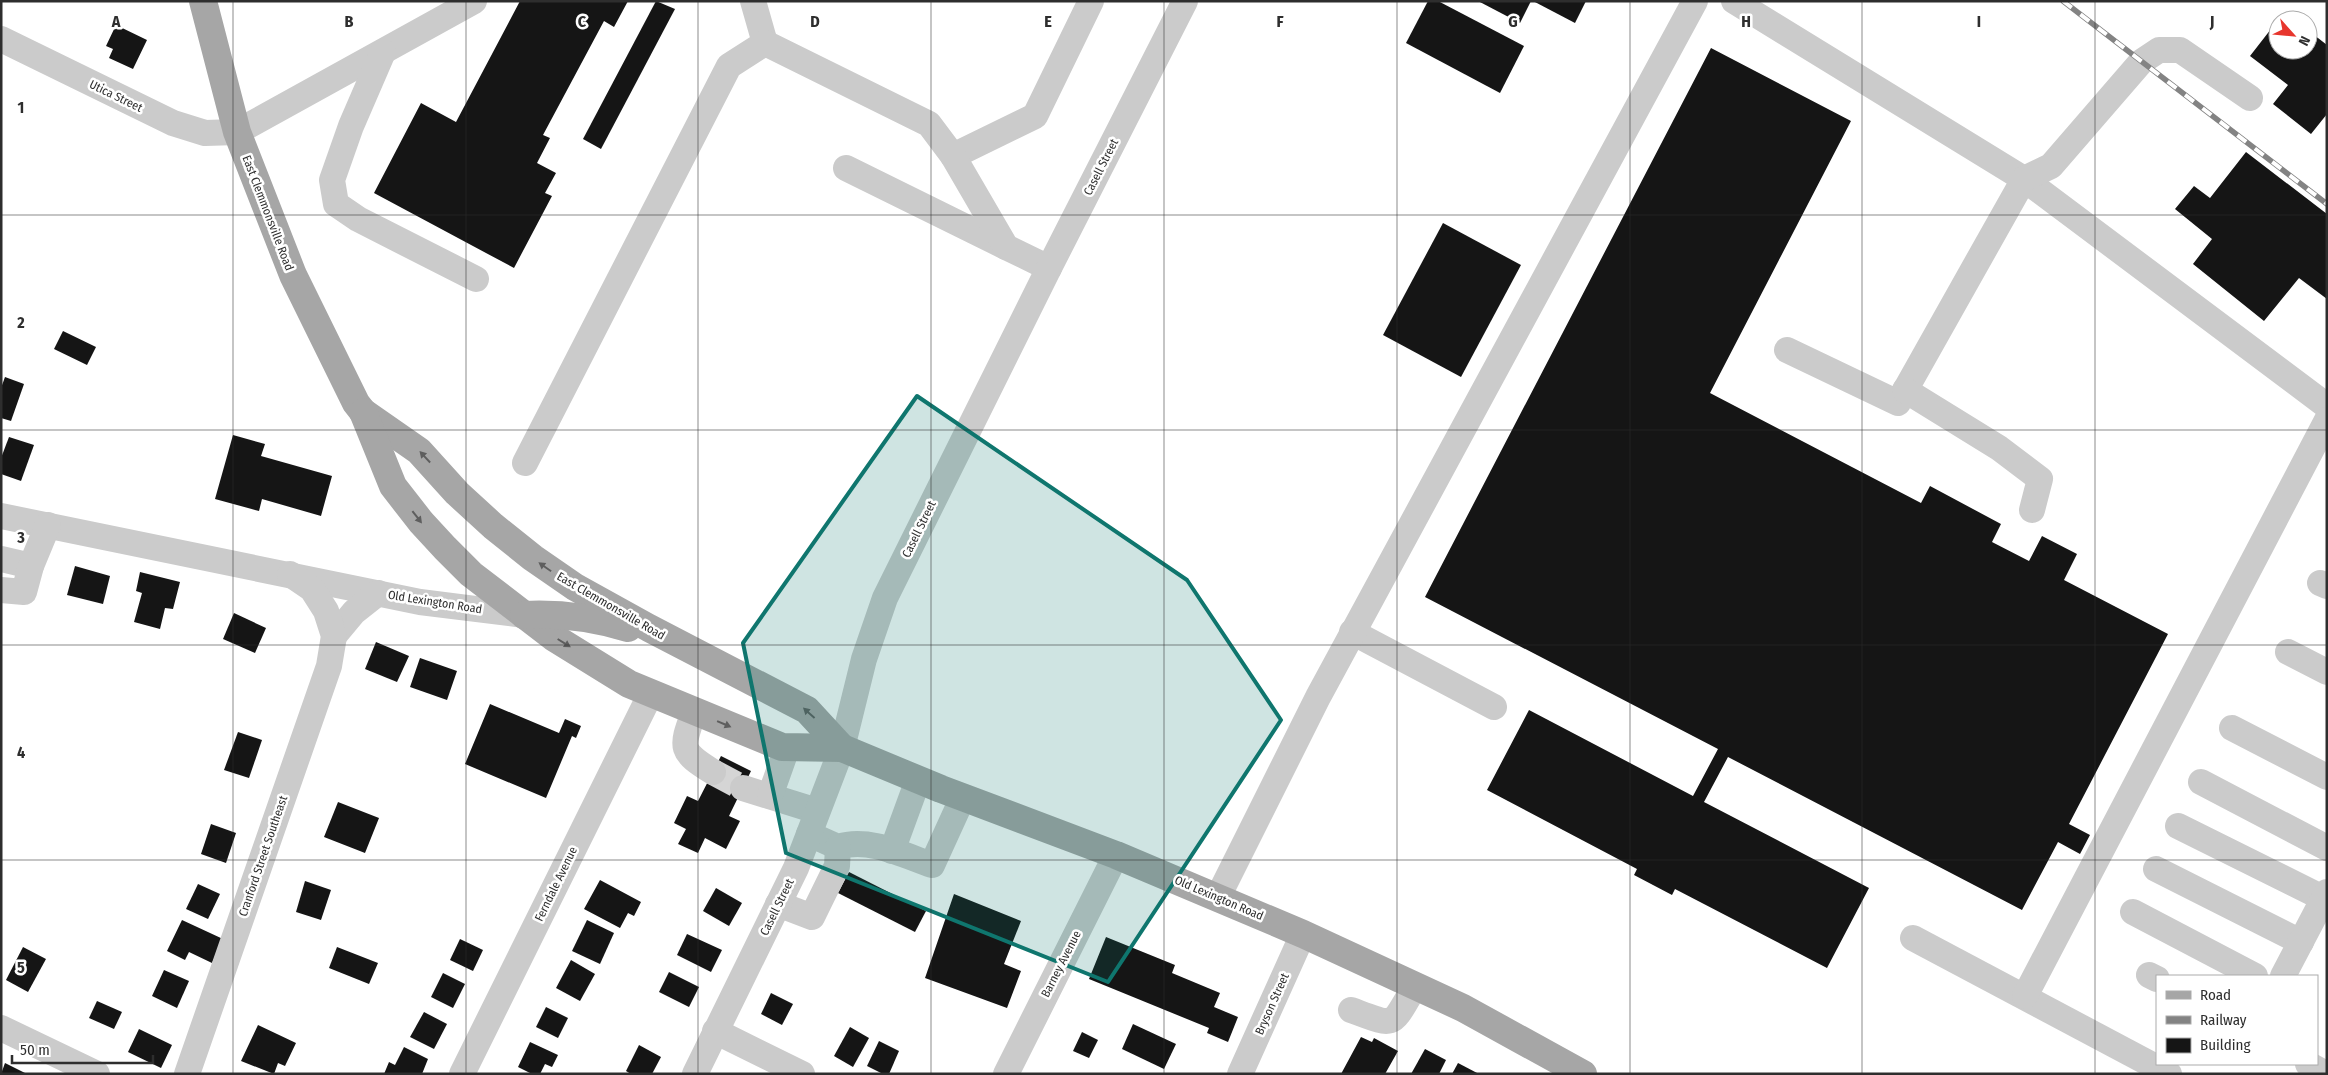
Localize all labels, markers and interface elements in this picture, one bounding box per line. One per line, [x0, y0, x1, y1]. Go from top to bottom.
north arrow [2268, 10, 2318, 60]
text: A [111, 12, 121, 31]
text: B [345, 12, 354, 31]
text: C [578, 12, 587, 31]
text: D [810, 12, 820, 31]
text: E [1044, 12, 1052, 31]
text: F [1276, 12, 1284, 31]
text: G [1508, 12, 1518, 31]
text: H [1741, 12, 1751, 31]
text: I [1977, 12, 1981, 31]
text: J [2209, 12, 2214, 31]
text: N [2295, 33, 2314, 48]
street label: Utica Street [87, 77, 145, 115]
text: 1 [18, 98, 24, 117]
street label: Casell Street [1081, 136, 1121, 198]
street label: East Clemmonsville Road [240, 153, 296, 273]
text: 2 [16, 313, 25, 332]
one-way arrow [419, 452, 431, 464]
street label: Casell Street [899, 498, 939, 560]
one-way arrow [412, 510, 422, 524]
text: 3 [16, 528, 25, 547]
one-way arrow [538, 562, 552, 572]
street label: East Clemmonsville Road [554, 569, 668, 643]
street label: Old Lexington Road [387, 588, 483, 616]
one-way arrow [557, 639, 570, 648]
one-way arrow [804, 707, 816, 719]
one-way arrow [717, 720, 732, 728]
text: 4 [17, 743, 25, 762]
street label: Cranford Street Southeast [236, 794, 290, 918]
street label: Ferndale Avenue [532, 844, 580, 924]
street label: Old Lexington Road [1172, 873, 1266, 923]
street label: Casell Street [757, 876, 797, 938]
street label: Barney Avenue [1038, 928, 1084, 1000]
text: 5 [17, 958, 25, 977]
street label: Bryson Street [1252, 971, 1292, 1037]
legend [2156, 975, 2318, 1065]
text: Road [2200, 986, 2231, 1004]
text: Railway [2200, 1011, 2247, 1029]
scale bar [12, 1032, 154, 1064]
text: Building [2200, 1036, 2251, 1054]
text: 50 m [20, 1041, 50, 1059]

